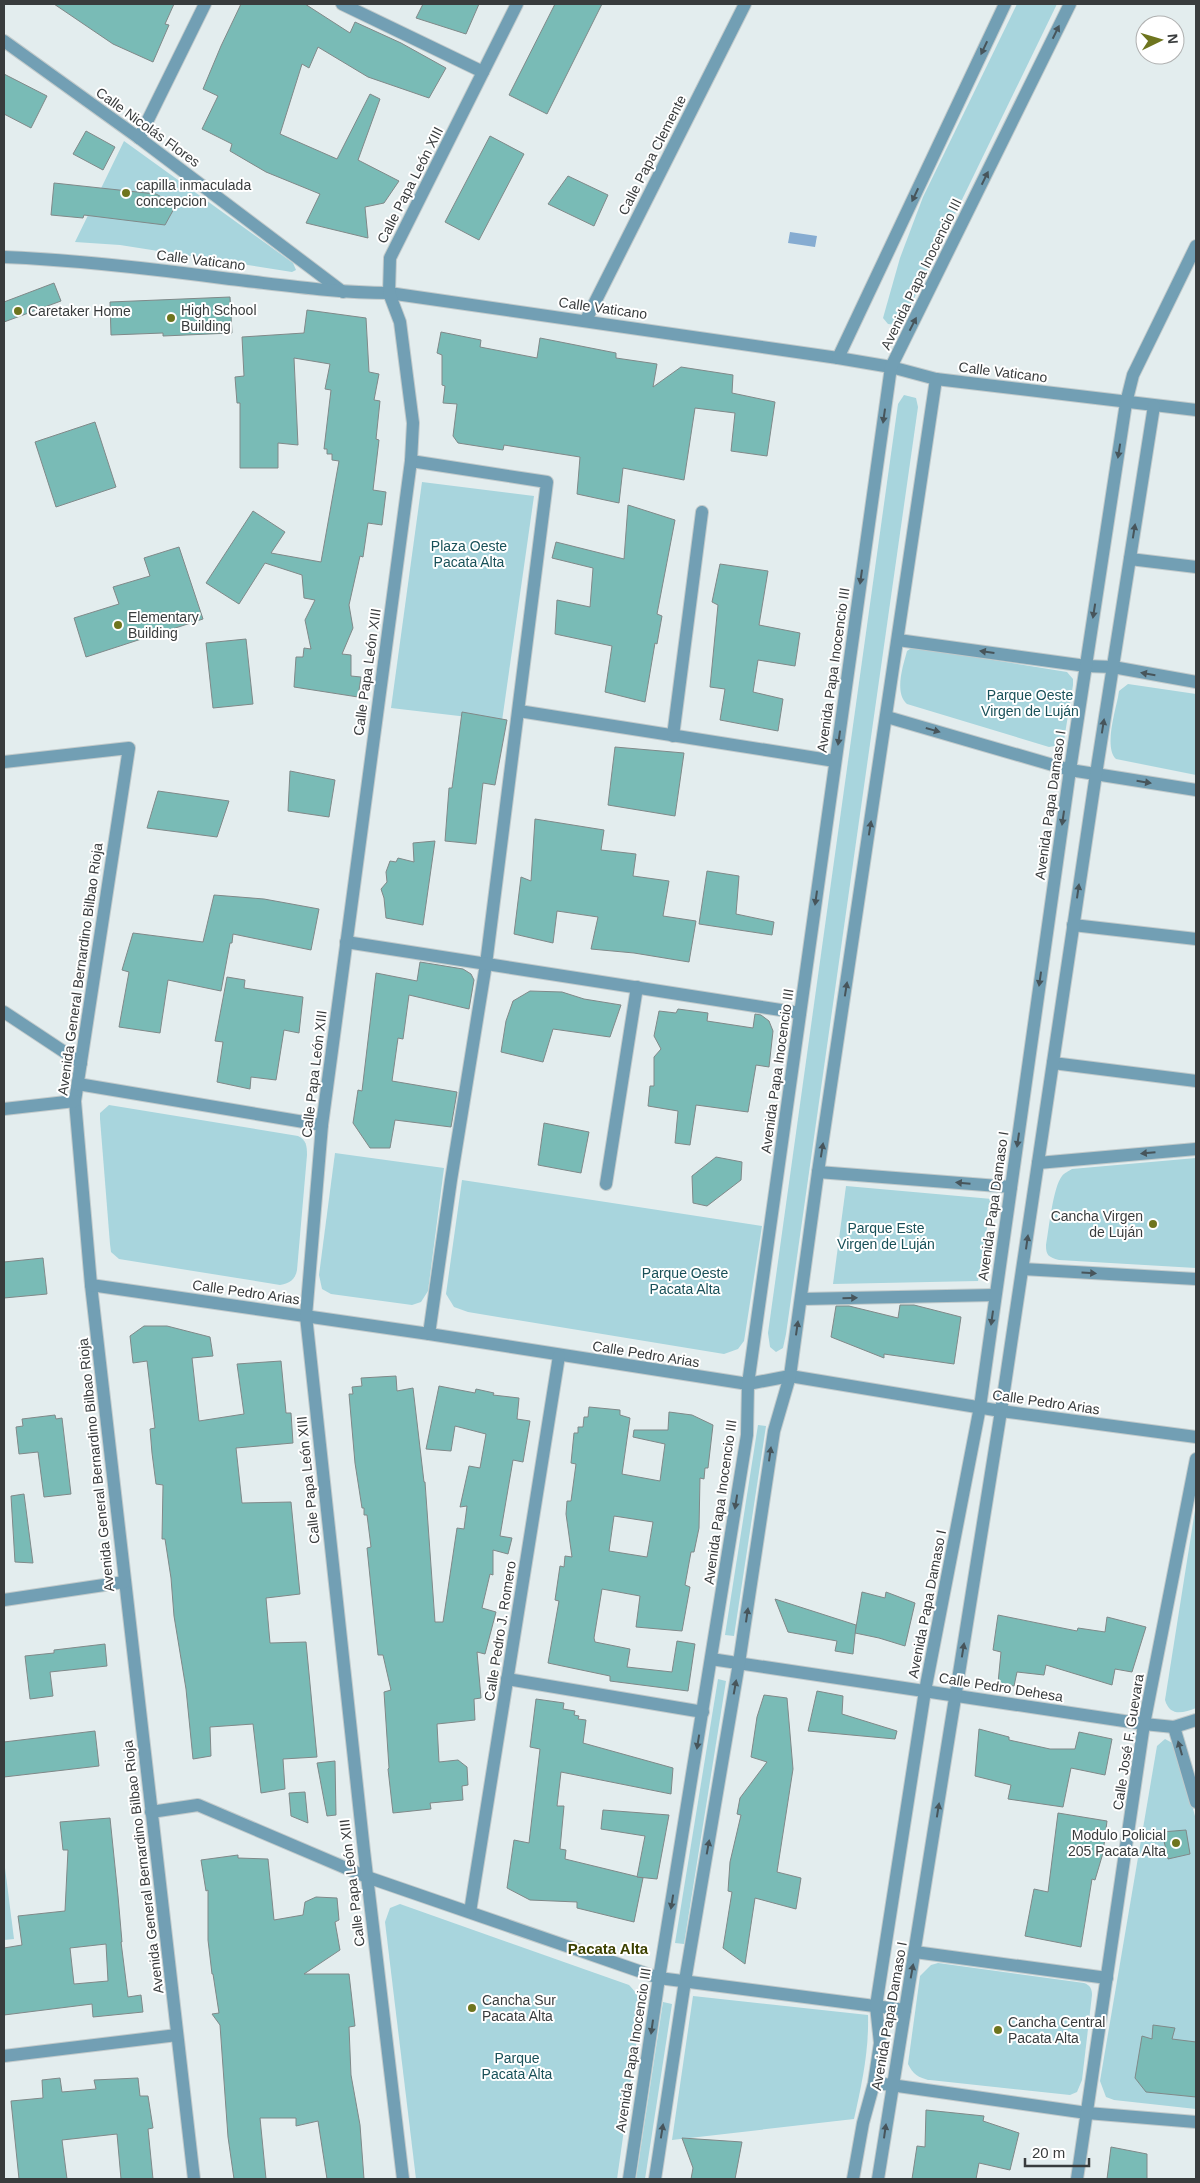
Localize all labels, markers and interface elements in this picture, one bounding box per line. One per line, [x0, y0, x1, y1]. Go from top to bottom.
north arrow [1135, 15, 1185, 65]
one-way arrow [1052, 25, 1060, 40]
text: N [1165, 33, 1181, 45]
one-way arrow [980, 41, 988, 55]
street label: Calle Nicolás Flores [93, 84, 203, 170]
street label: Calle Papa Clemente [615, 92, 689, 218]
street label: Calle Papa León XIII [374, 124, 446, 246]
one-way arrow [981, 171, 989, 185]
place label: capilla inmaculada concepcion [136, 177, 251, 209]
marker: capilla inmaculada concepcion [120, 187, 132, 199]
one-way arrow [911, 188, 919, 202]
street label: Avenida Papa Inocencio III [877, 196, 965, 352]
street label: Calle Vaticano [156, 247, 246, 273]
street label: Calle Vaticano [558, 294, 649, 322]
place label: High School Building [181, 302, 257, 334]
place label: Caretaker Home [28, 303, 131, 319]
marker: Caretaker Home [12, 305, 24, 317]
marker: High School Building [165, 312, 177, 324]
one-way arrow [909, 317, 917, 331]
street label: Calle Vaticano [958, 359, 1048, 385]
one-way arrow [880, 408, 888, 424]
one-way arrow [1114, 443, 1122, 459]
one-way arrow [1131, 523, 1139, 539]
park label: Plaza Oeste Pacata Alta [431, 538, 507, 570]
one-way arrow [857, 569, 865, 585]
street label: Avenida Papa Inocencio III [814, 587, 852, 753]
one-way arrow [1090, 604, 1098, 620]
street label: Calle Papa León XIII [350, 607, 384, 737]
place label: Elementary Building [128, 609, 199, 641]
marker: Elementary Building [112, 619, 124, 631]
one-way arrow [979, 648, 995, 656]
one-way arrow [1140, 669, 1156, 677]
park label: Parque Oeste Virgen de Luján [981, 687, 1079, 719]
one-way arrow [1100, 718, 1108, 734]
one-way arrow [926, 727, 941, 735]
street label: Avenida Papa Damaso I [1032, 729, 1068, 881]
one-way arrow [834, 730, 842, 746]
one-way arrow [1136, 778, 1152, 786]
one-way arrow [1059, 810, 1067, 826]
one-way arrow [866, 820, 874, 836]
street label: Avenida General Bernardino Bilbao Rioja [54, 841, 106, 1096]
one-way arrow [1075, 882, 1083, 898]
one-way arrow [812, 891, 820, 907]
one-way arrow [1036, 971, 1044, 987]
one-way arrow [842, 981, 850, 997]
street label: Avenida Papa Inocencio III [758, 988, 796, 1154]
street label: Calle Papa León XIII [298, 1009, 330, 1139]
street label: Avenida Papa Damaso I [975, 1130, 1011, 1282]
one-way arrow [1014, 1132, 1022, 1148]
one-way arrow [818, 1141, 826, 1157]
one-way arrow [1139, 1149, 1155, 1157]
one-way arrow [954, 1179, 970, 1187]
place label: Cancha Virgen de Luján [1051, 1208, 1143, 1240]
marker: Cancha Virgen de Luján [1147, 1218, 1159, 1230]
park label: Parque Este Virgen de Luján [837, 1220, 935, 1252]
one-way arrow [1023, 1234, 1031, 1250]
park label: Parque Oeste Pacata Alta [642, 1265, 728, 1297]
one-way arrow [1081, 1269, 1097, 1277]
street label: Calle Pedro Arias [191, 1277, 301, 1307]
one-way arrow [842, 1294, 858, 1302]
one-way arrow [988, 1310, 996, 1326]
one-way arrow [793, 1320, 801, 1336]
street label: Avenida General Bernardino Bilbao Rioja [75, 1337, 117, 1593]
street label: Calle Pedro Arias [591, 1338, 701, 1370]
street label: Calle Pedro Arias [991, 1387, 1101, 1417]
street label: Calle Papa León XIII [293, 1415, 323, 1545]
street label: Avenida Papa Inocencio III [701, 1419, 739, 1585]
one-way arrow [766, 1446, 774, 1462]
one-way arrow [732, 1495, 740, 1511]
street label: Avenida Papa Damaso I [905, 1528, 949, 1680]
street label: Calle Pedro J. Romero [481, 1560, 519, 1702]
one-way arrow [743, 1606, 751, 1622]
one-way arrow [960, 1641, 968, 1657]
street label: Calle Pedro Dehesa [938, 1669, 1064, 1705]
street label: Calle José F. Guevara [1109, 1673, 1147, 1811]
one-way arrow [732, 1679, 740, 1695]
one-way arrow [693, 1734, 701, 1750]
street label: Avenida General Bernardino Bilbao Rioja [119, 1739, 166, 1995]
one-way arrow [1176, 1740, 1184, 1755]
one-way arrow [934, 1802, 942, 1818]
street label: Calle Papa León XIII [336, 1818, 368, 1948]
place label: Modulo Policial 205 Pacata Alta [1068, 1827, 1166, 1859]
marker: Modulo Policial 205 Pacata Alta [1170, 1837, 1182, 1849]
one-way arrow [704, 1839, 712, 1855]
one-way arrow [667, 1894, 675, 1910]
district label: Pacata Alta [568, 1940, 649, 1957]
street label: Avenida Papa Damaso I [868, 1940, 910, 2092]
one-way arrow [908, 1962, 916, 1978]
street label: Avenida Papa Inocencio III [612, 1967, 654, 2133]
place label: Cancha Sur Pacata Alta [482, 1992, 556, 2024]
marker: Cancha Sur Pacata Alta [466, 2002, 478, 2014]
place label: Cancha Central Pacata Alta [1008, 2014, 1105, 2046]
one-way arrow [648, 2019, 656, 2035]
marker: Cancha Central Pacata Alta [992, 2024, 1004, 2036]
park label: Parque Pacata Alta [482, 2050, 553, 2082]
one-way arrow [659, 2123, 667, 2139]
one-way arrow [882, 2123, 890, 2139]
scale bar [1025, 2136, 1089, 2168]
text: 20 m [1032, 2144, 1065, 2161]

